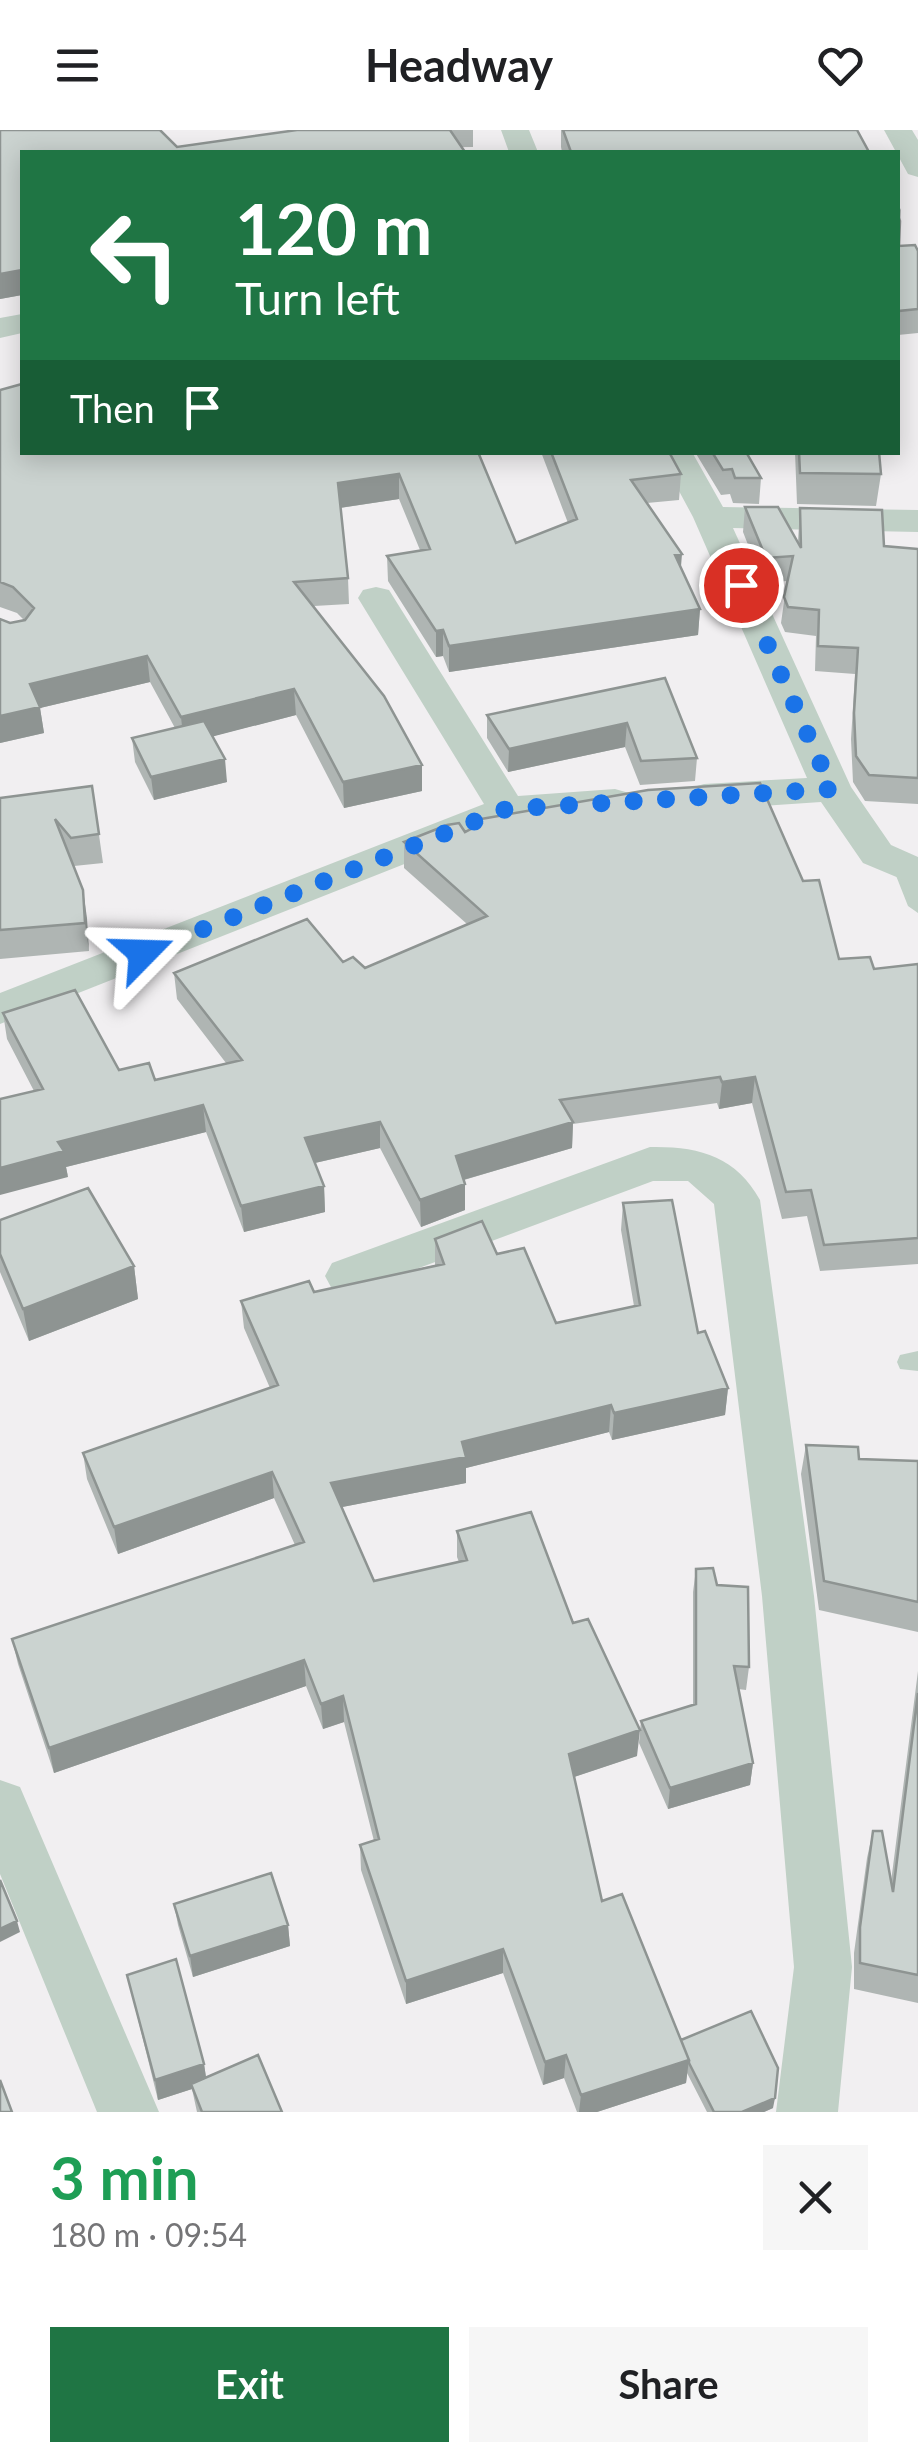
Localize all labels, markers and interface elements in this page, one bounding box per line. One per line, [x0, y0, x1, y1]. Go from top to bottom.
icon: menu [50, 38, 105, 93]
text: Headway [365, 38, 553, 92]
icon: heart [813, 38, 868, 93]
text: 120 m [235, 186, 432, 270]
icon: left [70, 190, 200, 320]
text: Turn left [235, 271, 400, 325]
icon: arrive [175, 380, 230, 435]
text: Then [70, 385, 155, 431]
pin [699, 543, 784, 628]
icon: arrive [714, 558, 769, 613]
position arrow [91, 901, 195, 1005]
text: 3 min [50, 2141, 199, 2213]
button: close [763, 2145, 868, 2250]
text: 180 m · 09:54 [50, 2215, 247, 2254]
button: Exit [50, 2327, 449, 2442]
button: Share [469, 2327, 868, 2442]

